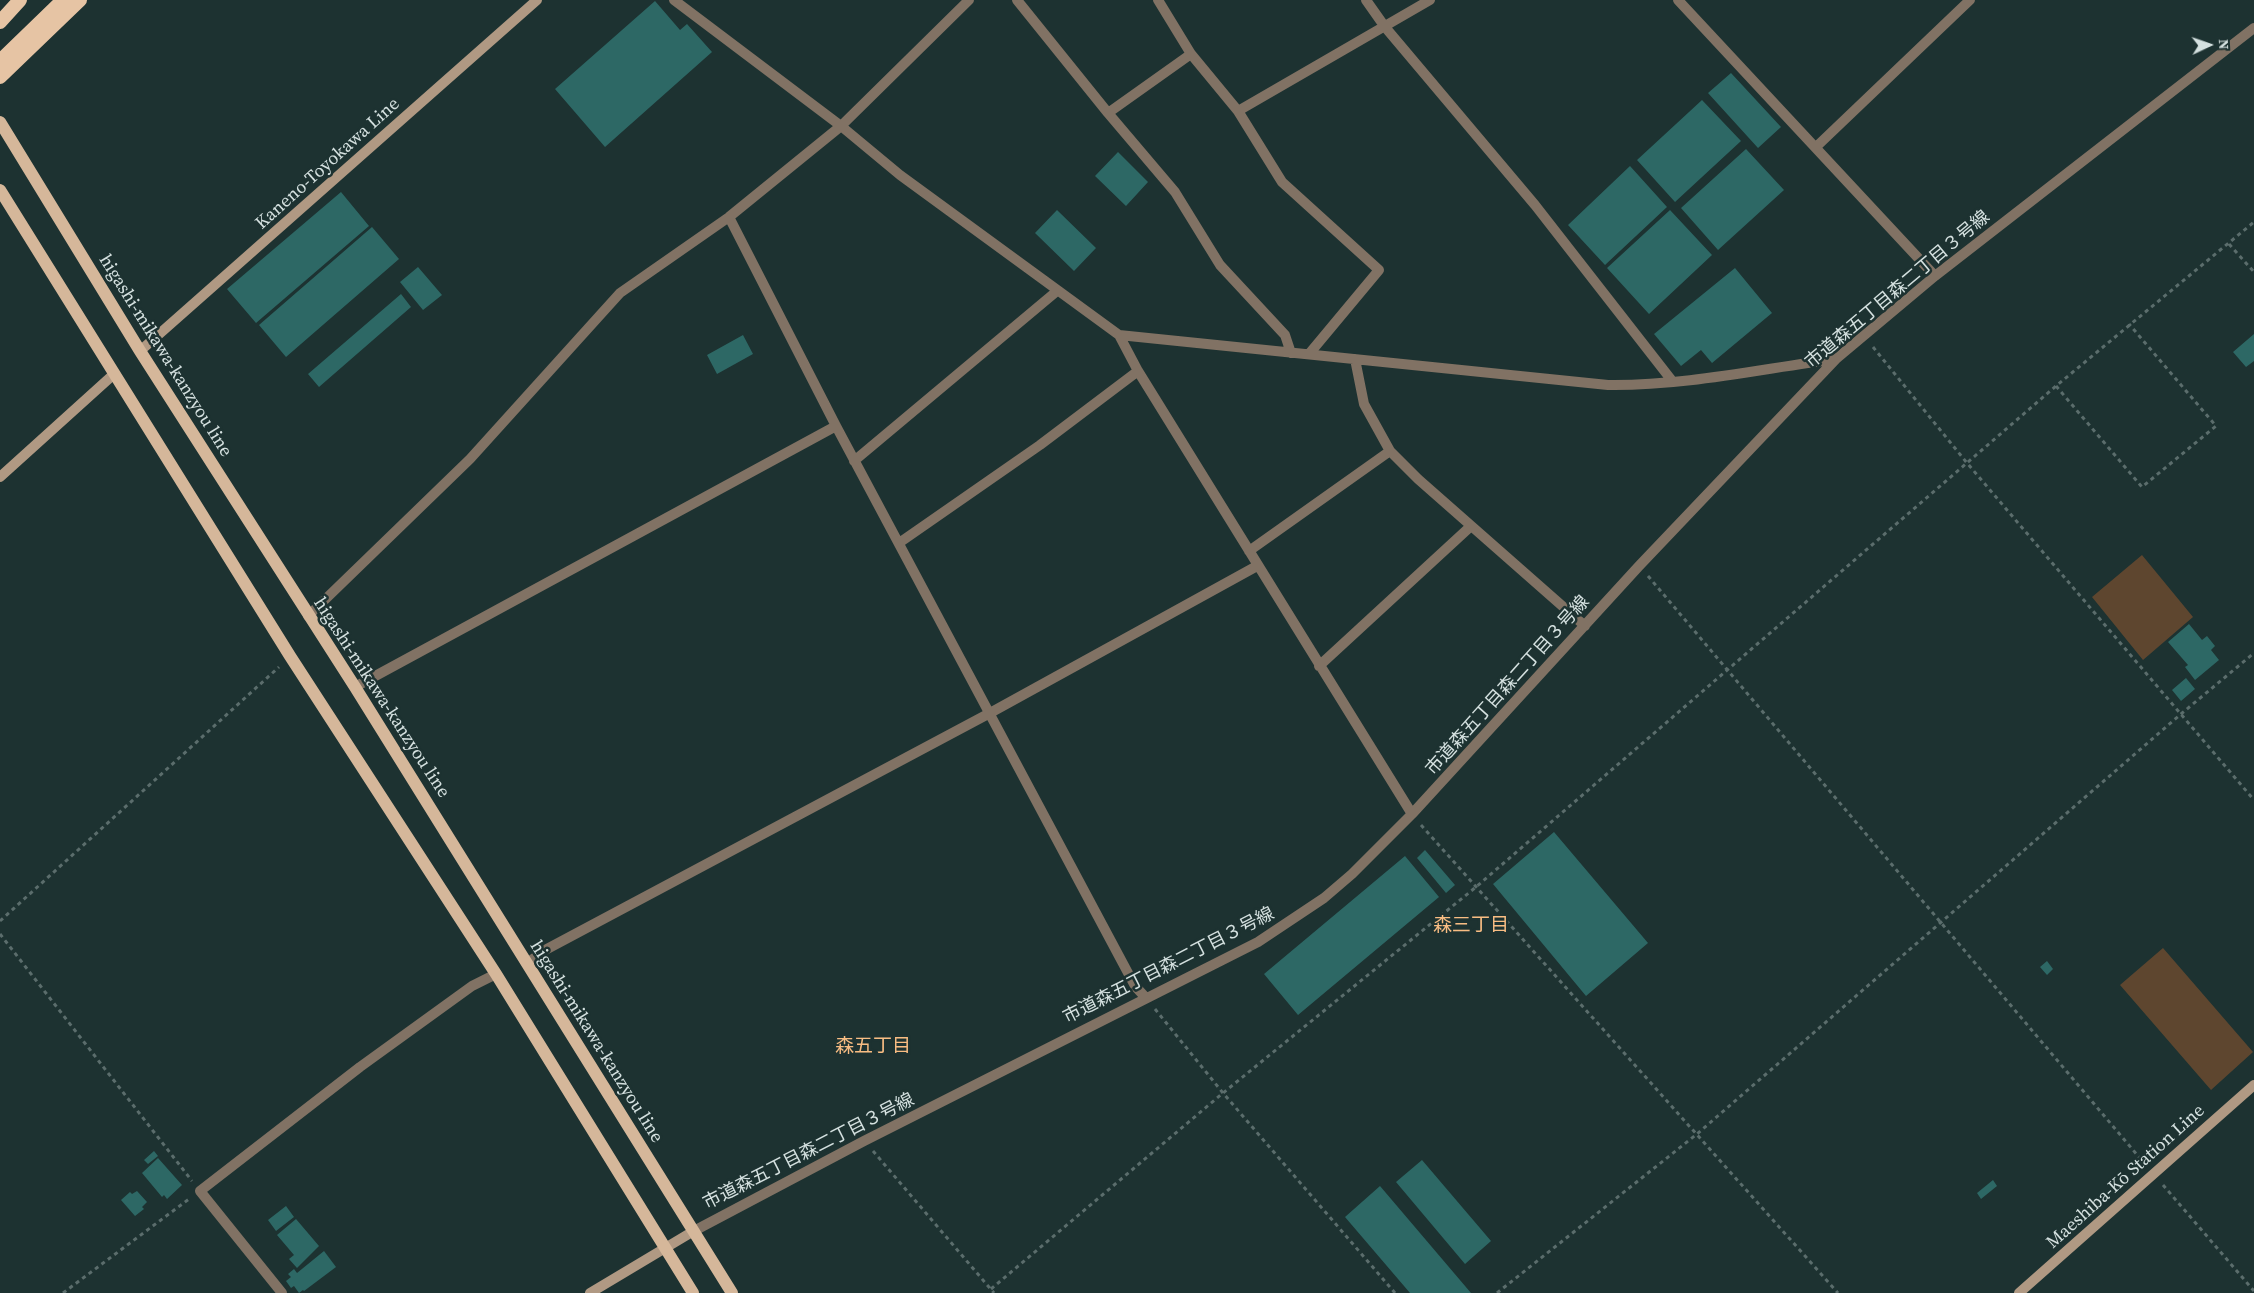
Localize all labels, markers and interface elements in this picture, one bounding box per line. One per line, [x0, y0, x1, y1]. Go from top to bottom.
north arrow [2184, 20, 2234, 70]
text: N [2214, 39, 2234, 50]
street label: Kaneno-Toyokawa Line [252, 94, 404, 234]
street label: 市道森五丁目森二丁目３号線 [1801, 207, 1995, 373]
street label: higashi-mikawa-kanzyou line [94, 251, 236, 461]
street label: 市道森五丁目森二丁目３号線 [1422, 592, 1594, 780]
street label: higashi-mikawa-kanzyou line [308, 594, 454, 802]
street label: 市道森五丁目森二丁目３号線 [1060, 903, 1278, 1029]
district label: 森三丁目 [1433, 915, 1509, 937]
street label: higashi-mikawa-kanzyou line [525, 937, 667, 1147]
district label: 森五丁目 [835, 1036, 911, 1058]
street label: 市道森五丁目森二丁目３号線 [700, 1089, 918, 1215]
street label: Maeshiba-Kō Station Line [2043, 1100, 2209, 1254]

